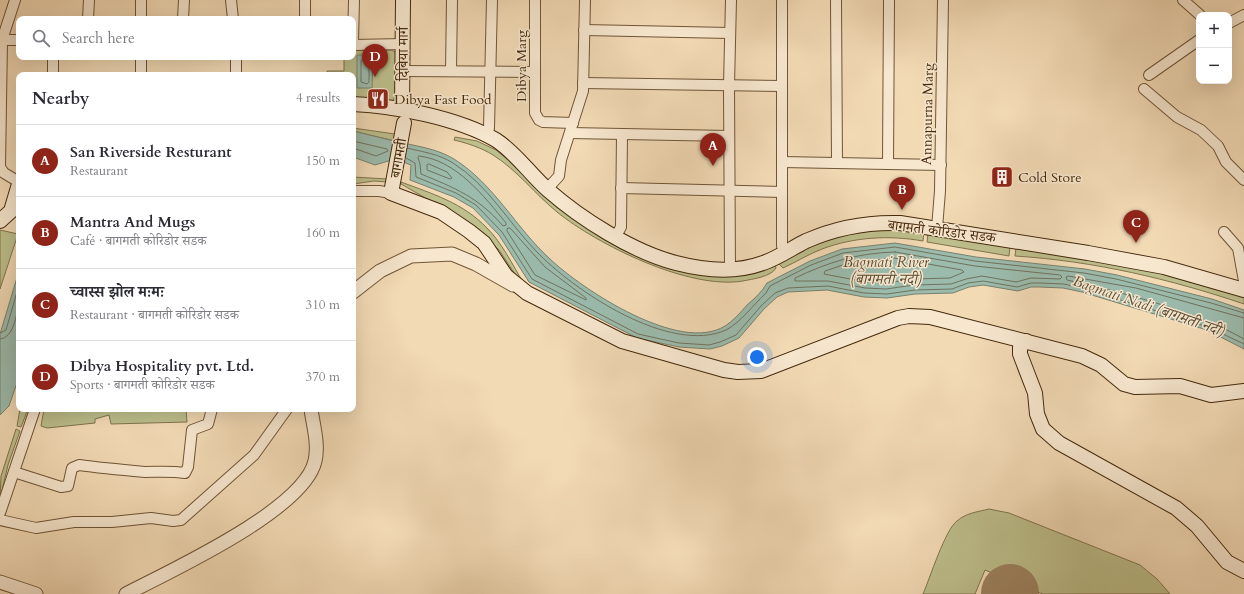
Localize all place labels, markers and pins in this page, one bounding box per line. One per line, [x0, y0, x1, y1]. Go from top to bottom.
pin: D [362, 44, 388, 77]
restaurant icon: Dibya Fast Food [365, 86, 391, 112]
place label: Dibya Fast Food [394, 90, 492, 109]
pin: A [700, 133, 726, 166]
building icon: Cold Store [989, 164, 1015, 190]
place label: Cold Store [1018, 168, 1082, 187]
pin: B [889, 177, 915, 210]
pin: C [1123, 210, 1149, 243]

